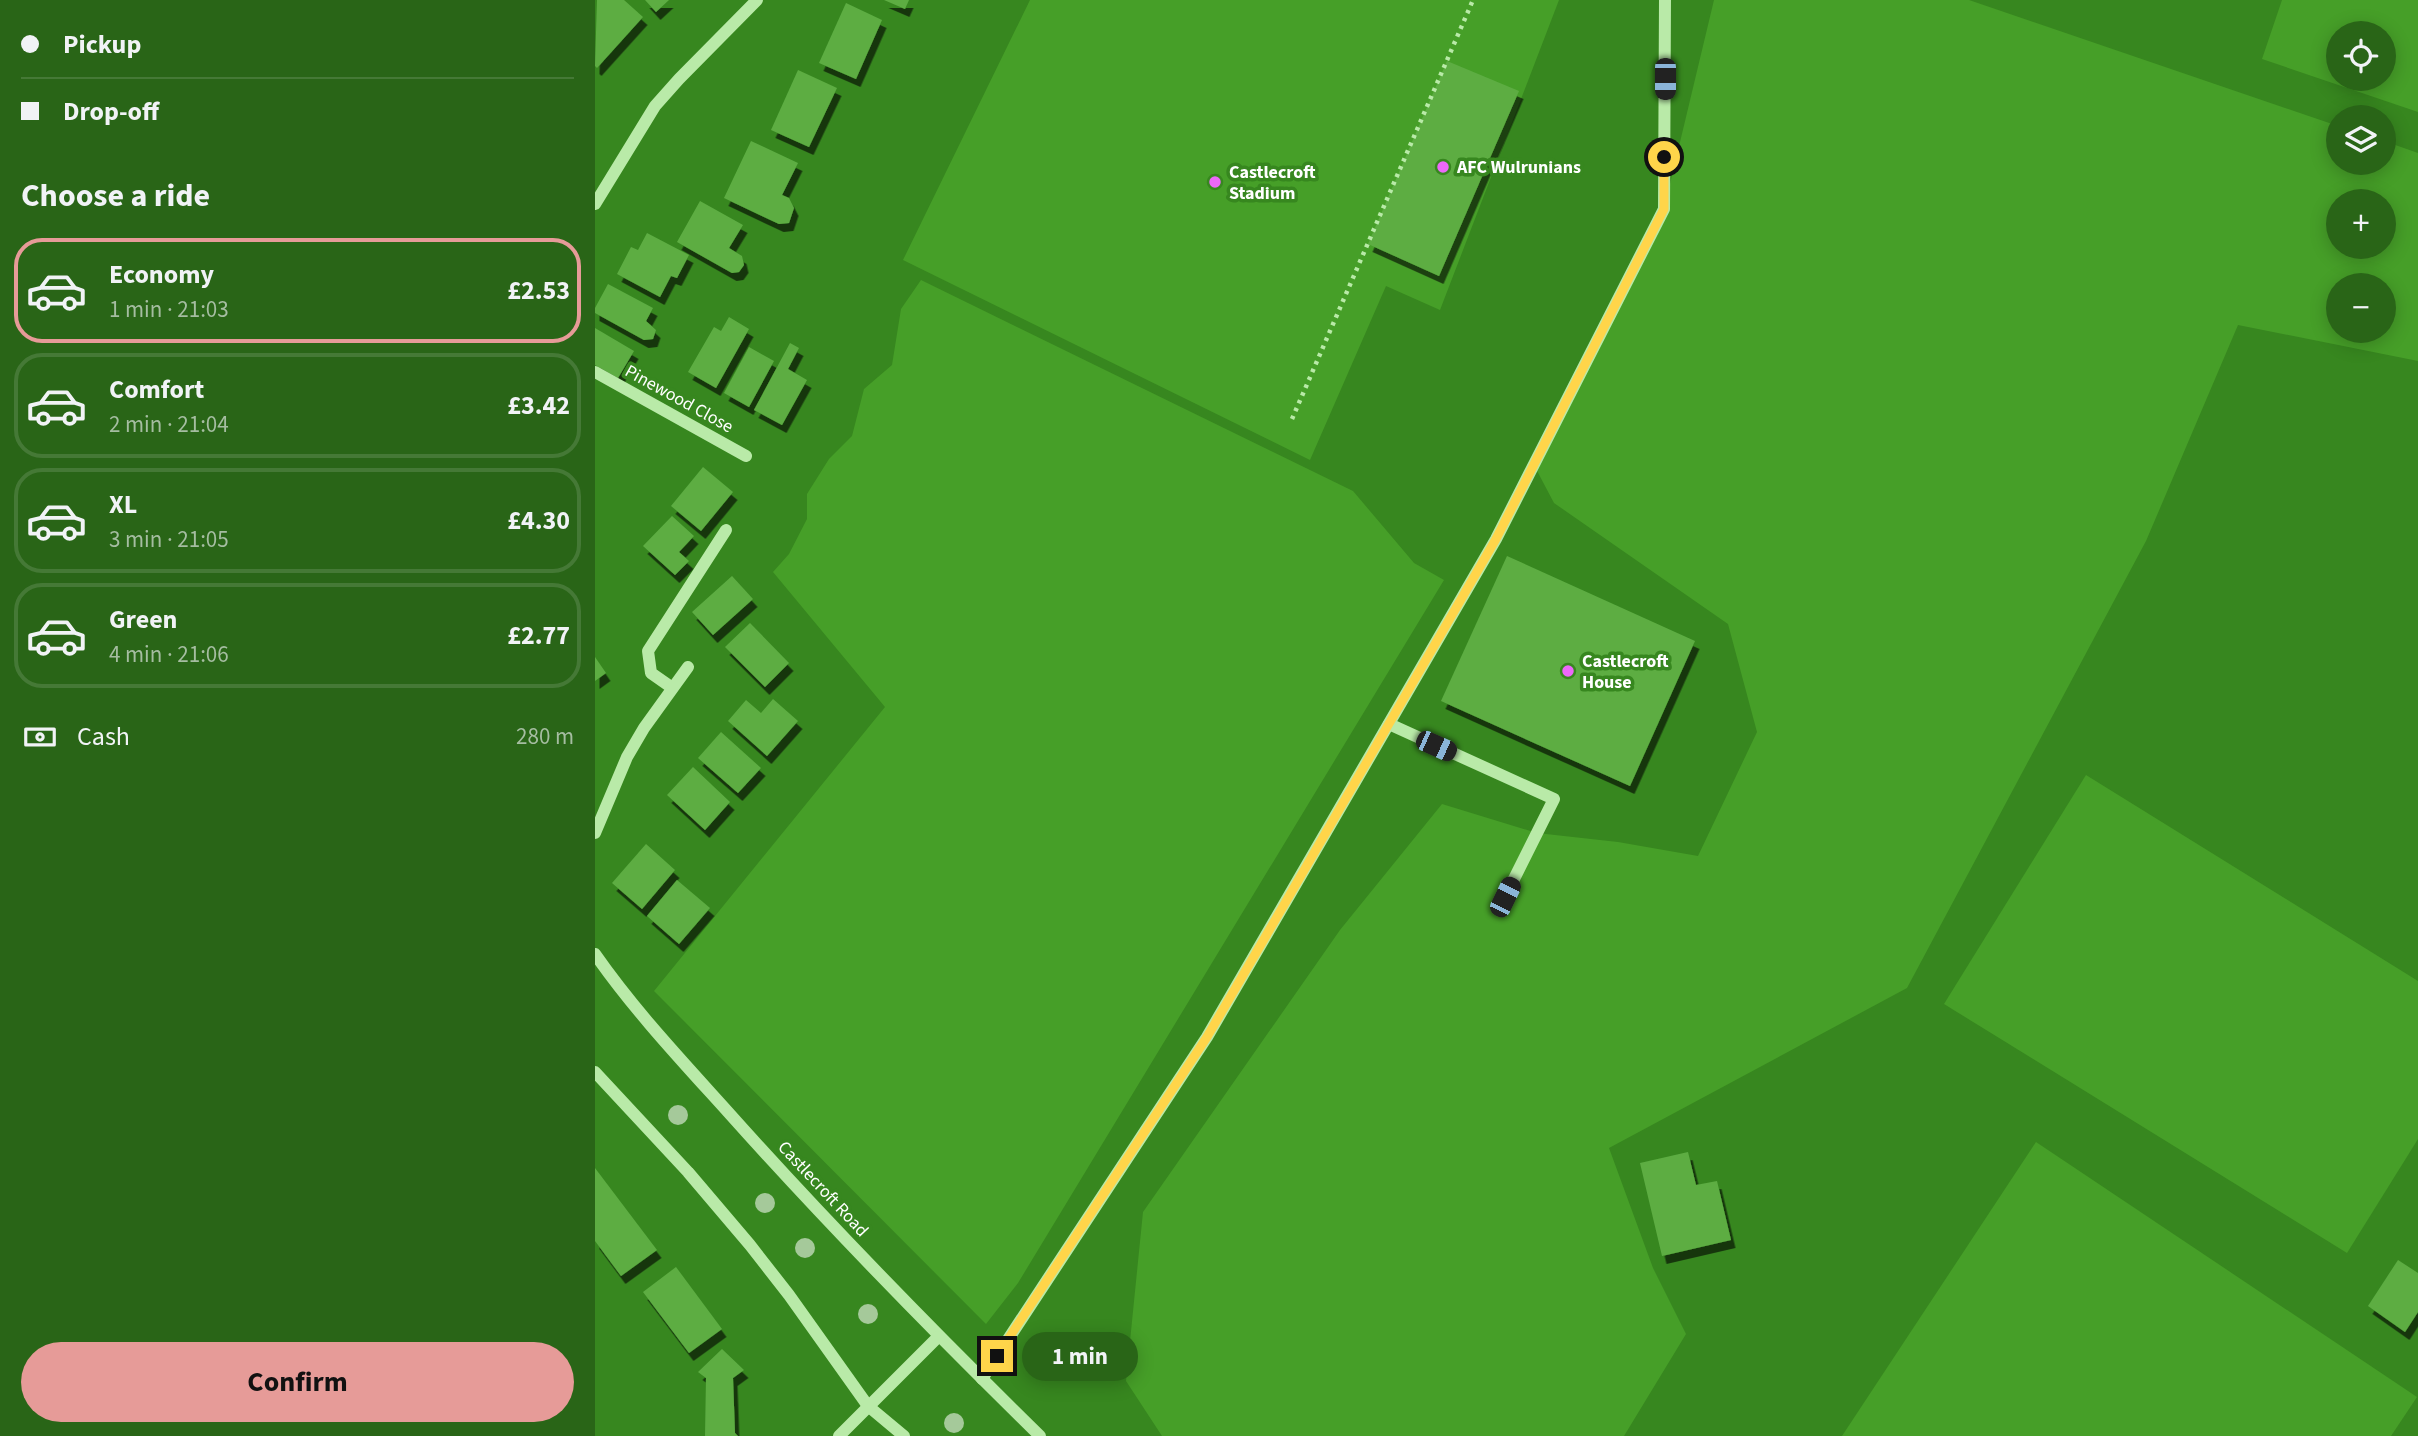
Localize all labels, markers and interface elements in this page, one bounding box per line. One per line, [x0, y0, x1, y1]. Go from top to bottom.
map controls [2326, 21, 2396, 343]
button: locate [2326, 21, 2396, 91]
text: Pickup [63, 26, 141, 63]
car [1655, 58, 1676, 100]
text: Drop-off [63, 93, 159, 130]
button: layers [2326, 105, 2396, 175]
route start [1648, 141, 1680, 173]
place label: AFC Wulrunians [1456, 155, 1581, 180]
marker: AFC Wulrunians [1435, 159, 1451, 175]
place label: Castlecroft Stadium [1229, 160, 1316, 206]
text: Choose a ride [21, 173, 210, 219]
marker: Castlecroft Stadium [1207, 174, 1223, 190]
button: + [2326, 189, 2396, 259]
text: Economy [109, 256, 214, 293]
icon: car [25, 259, 88, 322]
text: £2.53 [507, 272, 570, 309]
button: − [2326, 273, 2396, 343]
text: 1 min · 21:03 [109, 293, 229, 326]
street label: Pinewood Close [620, 359, 738, 439]
text: Comfort [109, 371, 204, 408]
icon: car [25, 374, 88, 437]
text: £3.42 [507, 387, 570, 424]
text: 2 min · 21:04 [109, 408, 229, 441]
text: XL [109, 486, 137, 523]
icon: car [25, 489, 88, 552]
text: £4.30 [507, 502, 570, 539]
text: 3 min · 21:05 [109, 523, 229, 556]
text: Green [109, 601, 177, 638]
icon: car [25, 604, 88, 667]
text: £2.77 [507, 617, 570, 654]
text: 4 min · 21:06 [109, 638, 229, 671]
place label: Castlecroft House [1582, 649, 1669, 695]
marker: Castlecroft House [1560, 663, 1576, 679]
icon: cash [21, 718, 59, 756]
text: Cash [77, 718, 130, 755]
text: 280 m [516, 720, 574, 753]
car [1413, 728, 1460, 764]
car [1487, 874, 1524, 920]
street label: Castlecroft Road [772, 1135, 874, 1243]
callout: 1 min [1021, 1332, 1137, 1380]
route end [981, 1340, 1013, 1372]
text: 1 min [1052, 1340, 1108, 1373]
button: Confirm [21, 1342, 574, 1422]

